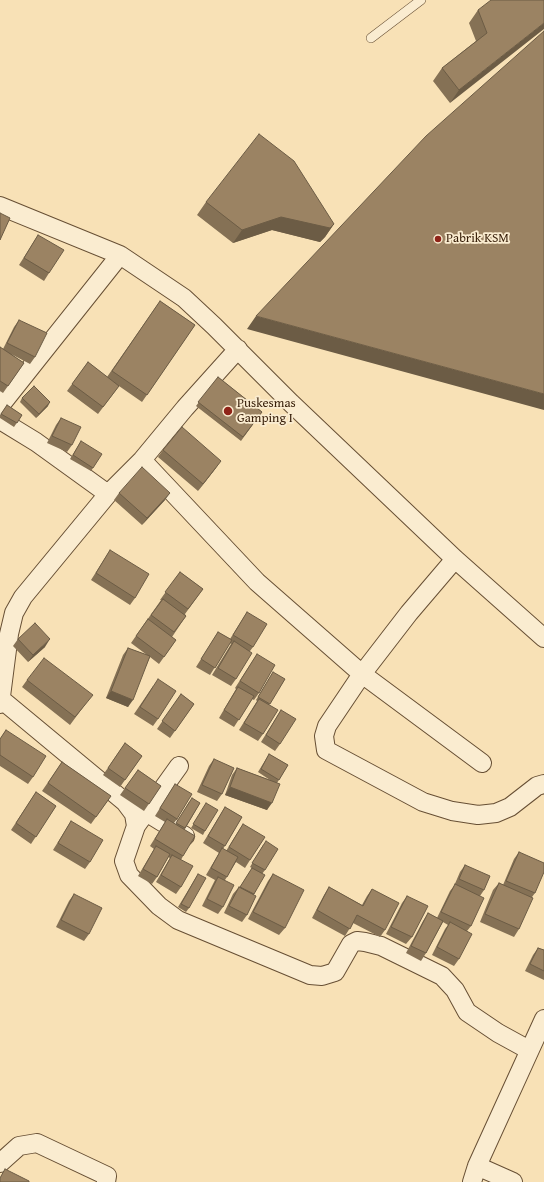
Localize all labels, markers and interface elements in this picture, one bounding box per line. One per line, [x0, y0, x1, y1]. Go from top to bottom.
place label: Pabrik KSM [446, 231, 509, 247]
marker: Pabrik KSM [433, 234, 443, 244]
place label: Puskesmas Gamping I [237, 396, 296, 427]
marker: Puskesmas Gamping I [222, 405, 234, 417]

